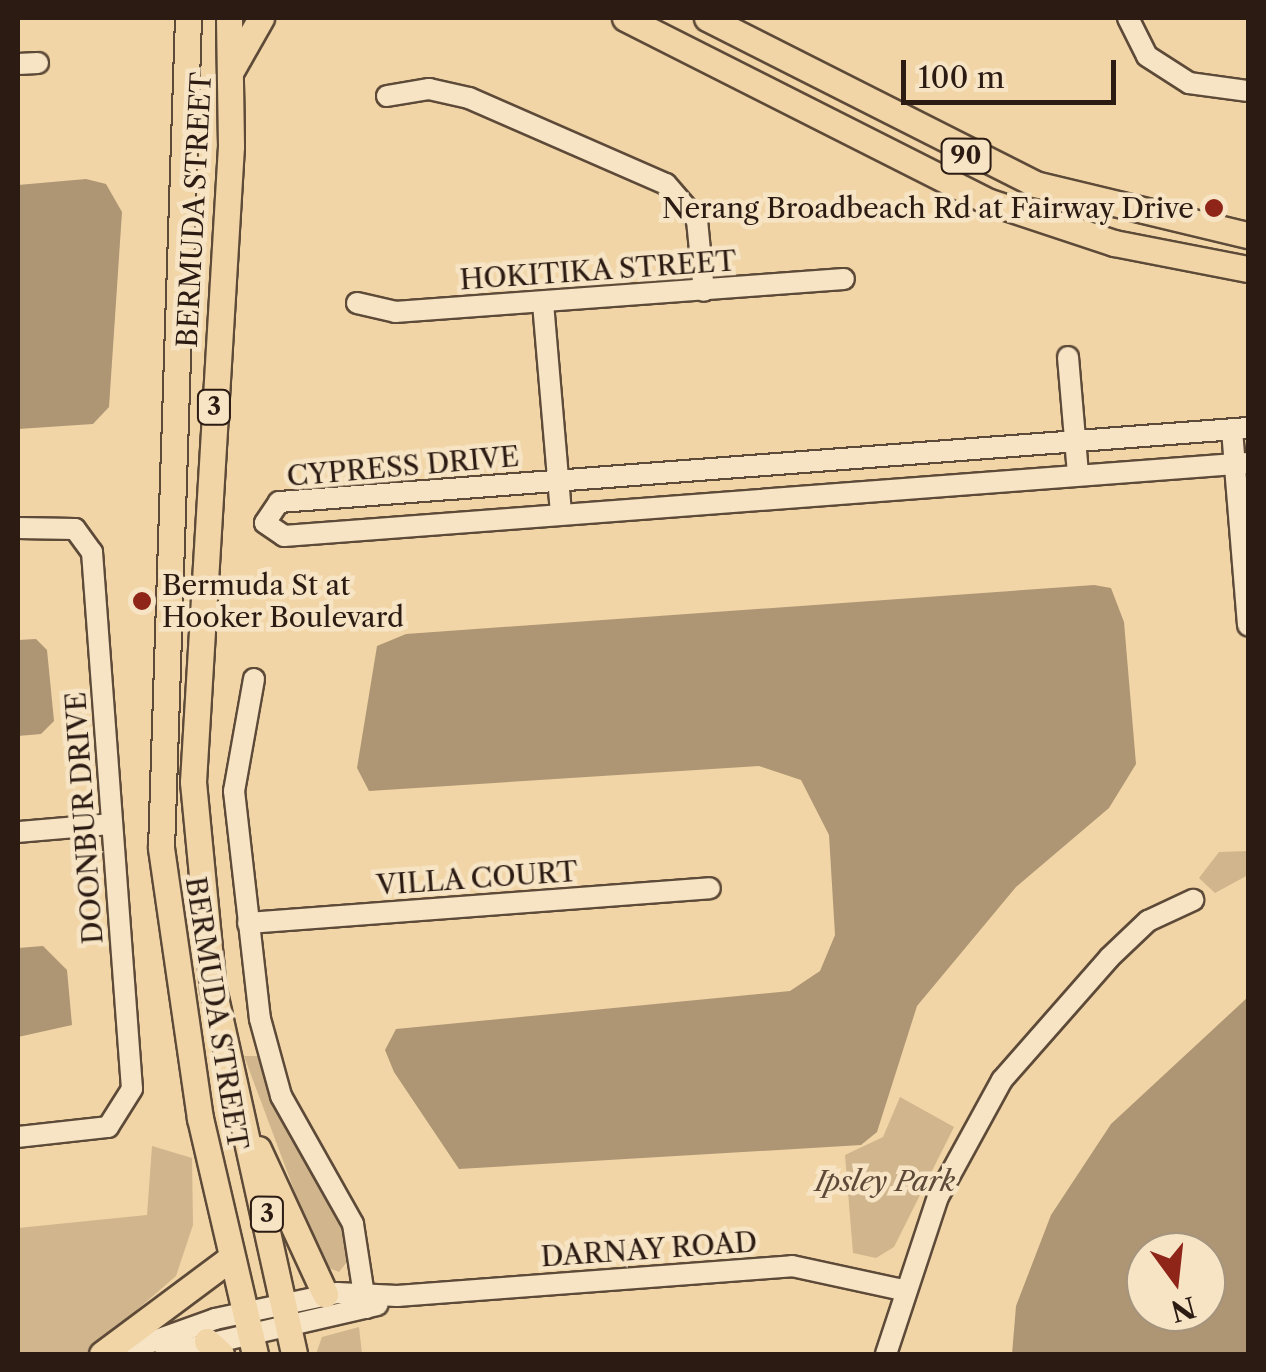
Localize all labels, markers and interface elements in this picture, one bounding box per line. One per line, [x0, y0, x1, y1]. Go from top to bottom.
scale bar [906, 40, 1121, 102]
text: 100 m [918, 59, 1005, 96]
street label: BERMUDA STREET [170, 71, 218, 349]
road number: 90 [938, 136, 994, 176]
place label: Nerang Broadbeach Rd at Fairway Drive [661, 191, 1194, 225]
marker: Nerang Broadbeach Rd at Fairway Drive [1203, 197, 1225, 219]
street label: HOKITIKA STREET [458, 244, 738, 296]
road number: 3 [196, 387, 232, 427]
street label: CYPRESS DRIVE [285, 439, 521, 493]
place label: Bermuda St at Hooker Boulevard [162, 568, 405, 634]
marker: Bermuda St at Hooker Boulevard [131, 590, 153, 612]
street label: DOONBUR DRIVE [58, 690, 110, 946]
street label: VILLA COURT [375, 854, 579, 902]
street label: BERMUDA STREET [179, 874, 255, 1152]
park label: Ipsley Park [815, 1164, 955, 1198]
road number: 3 [250, 1194, 284, 1234]
street label: DARNAY ROAD [539, 1225, 759, 1273]
north arrow [1126, 1232, 1226, 1332]
text: N [1167, 1289, 1199, 1329]

